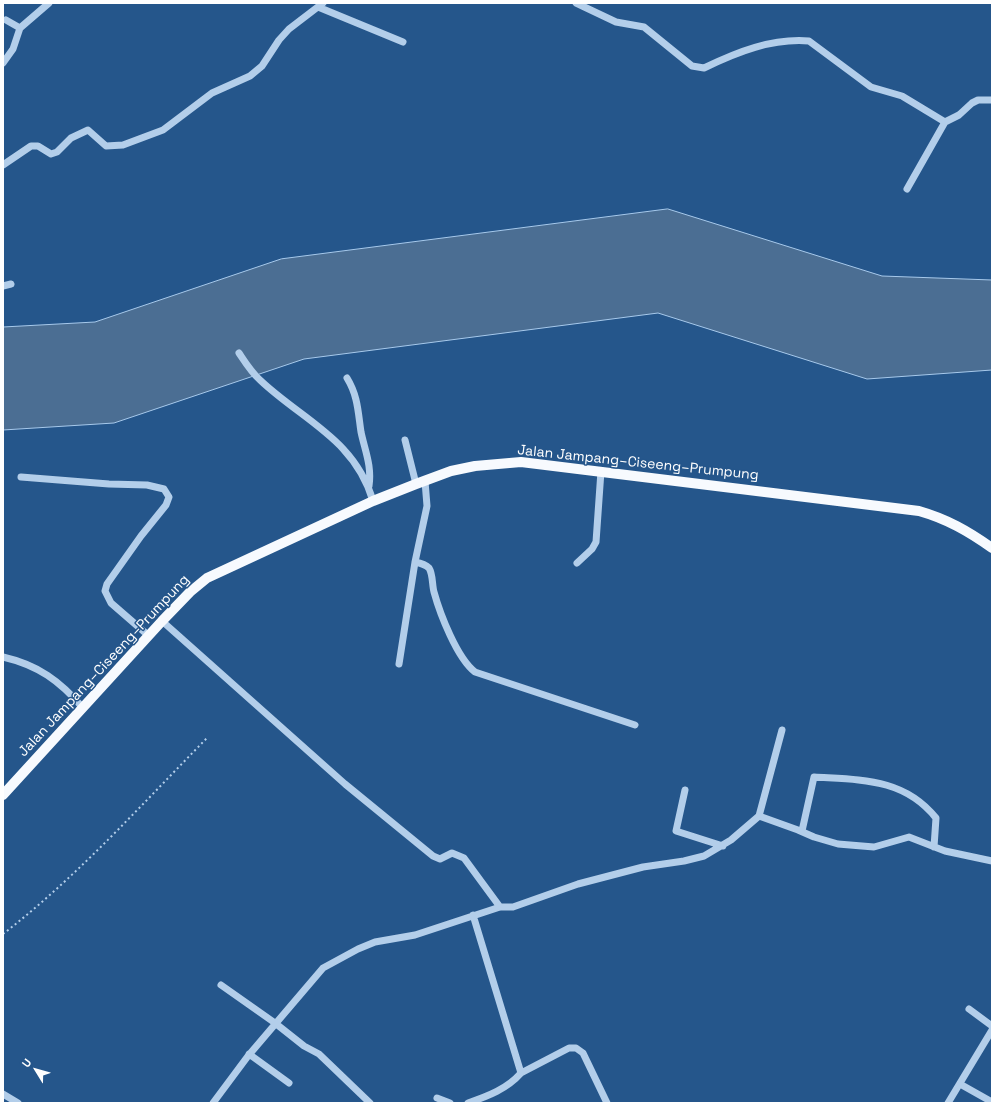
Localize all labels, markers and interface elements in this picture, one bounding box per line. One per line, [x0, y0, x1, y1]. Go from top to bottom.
street label: Jalan Jampang–Ciseeng–Prumpung [516, 442, 760, 484]
street label: Jalan Jampang–Ciseeng–Prumpung [15, 572, 193, 760]
north arrow [16, 1050, 56, 1090]
text: U [19, 1056, 34, 1070]

